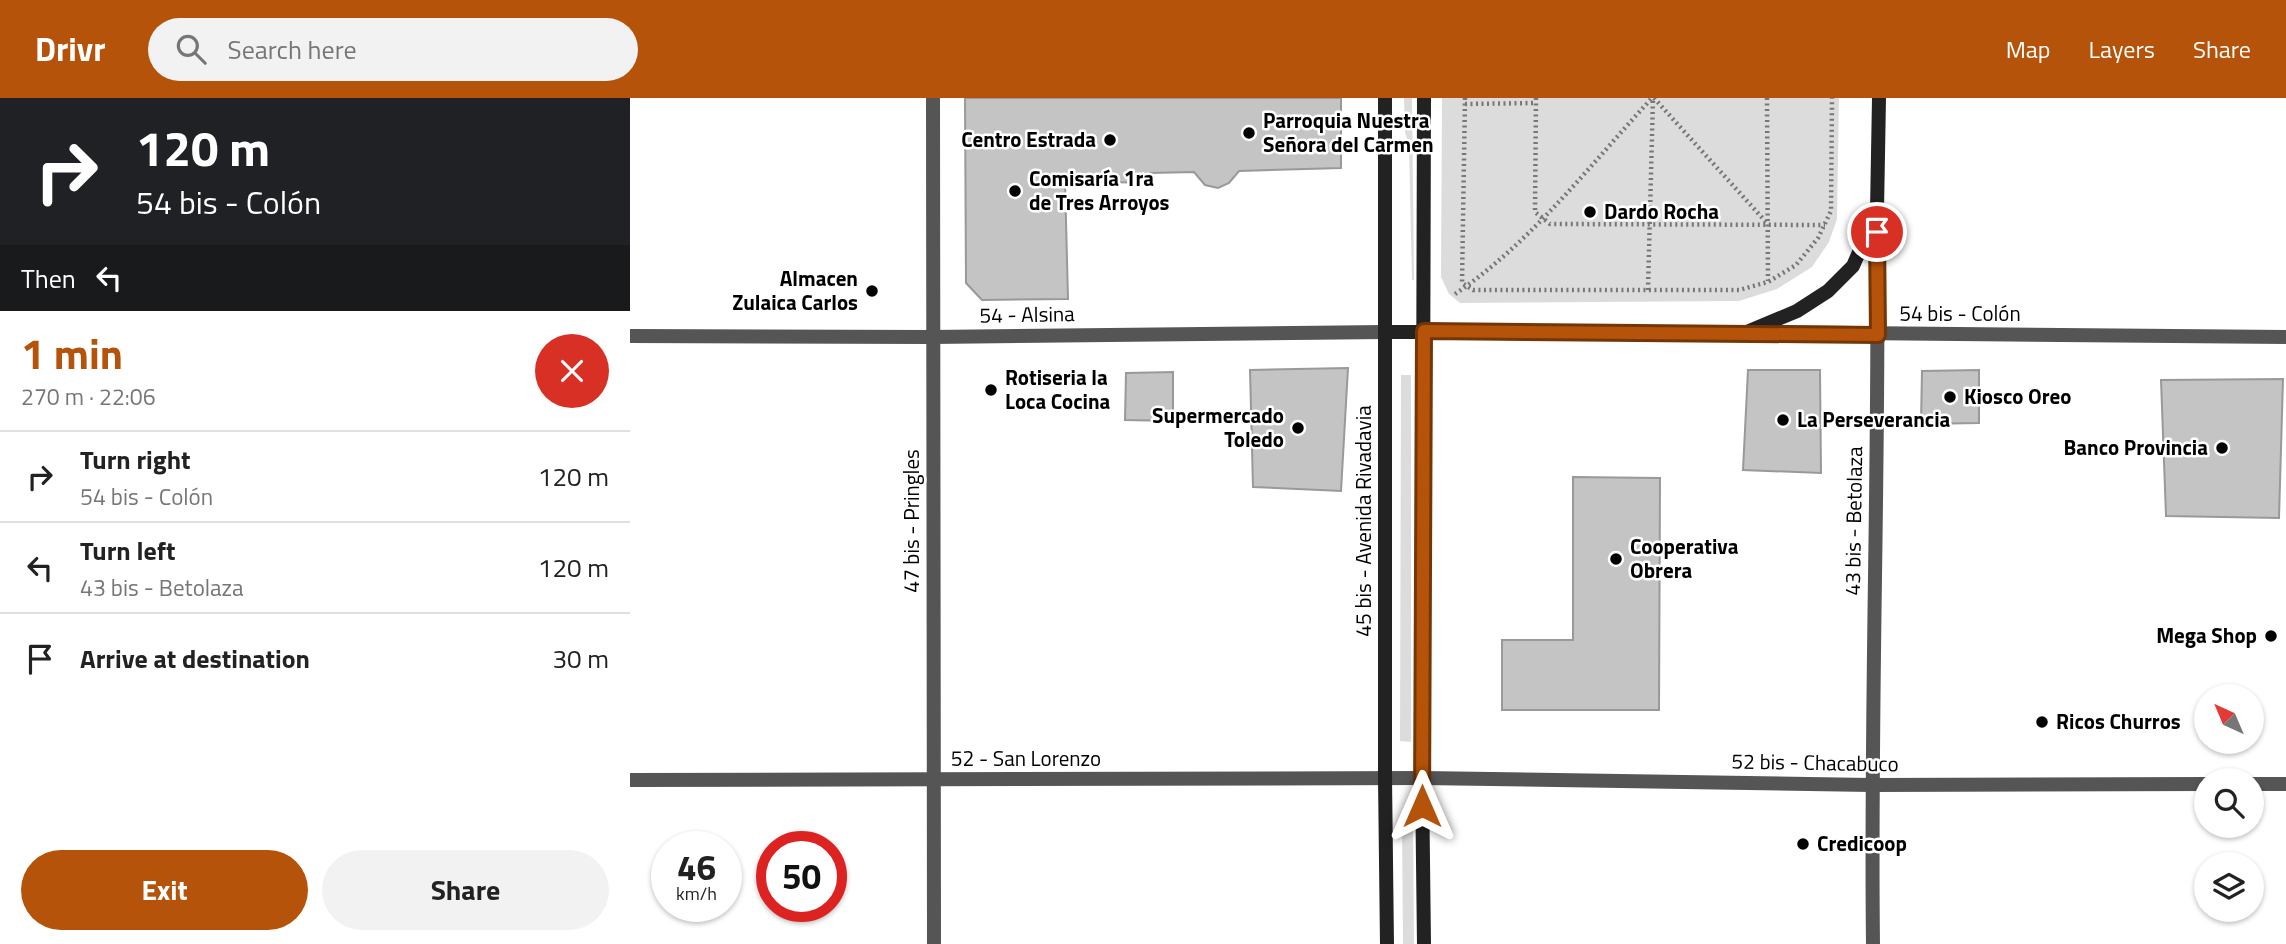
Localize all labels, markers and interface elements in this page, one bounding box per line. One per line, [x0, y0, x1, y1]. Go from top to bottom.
search box [148, 18, 638, 81]
text: Drivr [35, 24, 106, 74]
icon: search [172, 30, 210, 68]
text: Search here [228, 30, 357, 69]
text: Map [2006, 31, 2051, 67]
text: Layers [2089, 31, 2155, 67]
text: Share [2193, 31, 2251, 67]
place label: Parroquia Nuestra Señora del Carmen [1263, 104, 1434, 160]
text: 120 m [136, 110, 270, 185]
place label: Centro Estrada [961, 123, 1096, 155]
marker: Parroquia Nuestra Señora del Carmen [1241, 125, 1257, 141]
icon: right [21, 126, 112, 217]
marker: Centro Estrada [1102, 132, 1118, 148]
place label: Comisaría 1ra de Tres Arroyos [1029, 162, 1170, 218]
text: 54 bis - Colón [136, 178, 321, 226]
marker: Comisaría 1ra de Tres Arroyos [1007, 183, 1023, 199]
place label: Dardo Rocha [1604, 195, 1719, 227]
pin [1847, 202, 1907, 262]
marker: Dardo Rocha [1582, 204, 1598, 220]
icon: arrive [1858, 213, 1896, 251]
text: Then [21, 259, 76, 298]
icon: left [90, 259, 128, 297]
place label: Almacen Zulaica Carlos [732, 262, 858, 318]
marker: Almacen Zulaica Carlos [864, 283, 880, 299]
street label: 54 - Alsina [979, 297, 1075, 331]
street label: 54 bis - Colón [1899, 297, 2021, 329]
text: 1 min [21, 321, 123, 385]
button: close [535, 334, 609, 408]
place label: Rotiseria la Loca Cocina [1005, 361, 1111, 417]
text: 270 m · 22:06 [21, 379, 156, 414]
place label: Kiosco Oreo [1964, 380, 2071, 412]
marker: Rotiseria la Loca Cocina [983, 382, 999, 398]
marker: Kiosco Oreo [1942, 389, 1958, 405]
place label: Supermercado Toledo [1152, 399, 1284, 455]
place label: La Perseverancia [1797, 403, 1951, 435]
street label: 45 bis - Avenida Rivadavia [1347, 405, 1379, 637]
marker: La Perseverancia [1775, 412, 1791, 428]
marker: Supermercado Toledo [1290, 420, 1306, 436]
place label: Banco Provincia [2064, 431, 2208, 463]
text: Turn right [80, 440, 191, 479]
marker: Banco Provincia [2214, 440, 2230, 456]
street label: 43 bis - Betolaza [1836, 446, 1870, 596]
street label: 47 bis - Pringles [895, 449, 927, 593]
text: 120 m [538, 457, 609, 496]
icon: right [21, 458, 59, 496]
text: 54 bis - Colón [80, 479, 213, 514]
place label: Cooperativa Obrera [1630, 530, 1739, 586]
text: Turn left [80, 531, 175, 570]
text: 120 m [538, 548, 609, 587]
icon: left [21, 549, 59, 587]
marker: Cooperativa Obrera [1608, 551, 1624, 567]
text: 43 bis - Betolaza [80, 570, 244, 605]
place label: Mega Shop [2156, 619, 2257, 651]
marker: Mega Shop [2263, 628, 2279, 644]
text: Arrive at destination [80, 639, 310, 678]
text: 30 m [552, 639, 609, 678]
icon: arrive [21, 640, 59, 678]
north arrow [2194, 684, 2264, 754]
map controls [2194, 684, 2264, 922]
place label: Ricos Churros [2056, 705, 2181, 737]
marker: Ricos Churros [2034, 714, 2050, 730]
street label: 52 - San Lorenzo [951, 742, 1101, 774]
street label: 52 bis - Chacabuco [1731, 745, 1899, 779]
button: search [2194, 768, 2264, 838]
position arrow [1385, 769, 1459, 843]
place label: Credicoop [1817, 827, 1907, 859]
speed limit sign: 50 [756, 831, 847, 922]
marker: Credicoop [1795, 836, 1811, 852]
text: 46 [677, 840, 716, 894]
button: Exit [21, 850, 308, 930]
button: Share [322, 850, 609, 930]
button: layers [2194, 852, 2264, 922]
text: km/h [676, 880, 717, 907]

